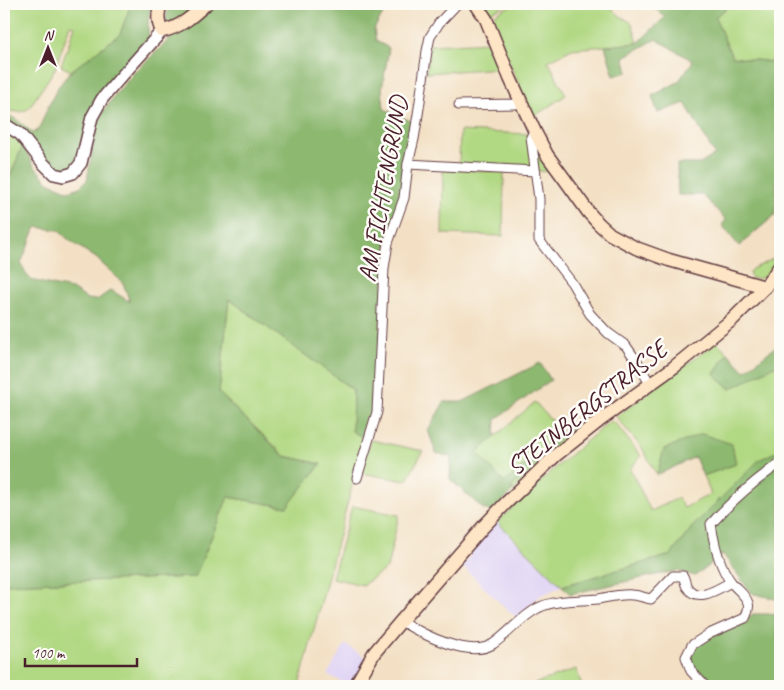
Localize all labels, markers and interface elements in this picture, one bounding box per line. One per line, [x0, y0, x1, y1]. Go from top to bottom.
north arrow [22, 22, 72, 72]
text: N [44, 27, 55, 44]
street label: AM FICHTENGRUND [351, 91, 415, 284]
street label: STEINBERGSTRASSE [500, 331, 676, 483]
scale bar [25, 635, 138, 667]
text: 100 m [32, 644, 66, 663]

